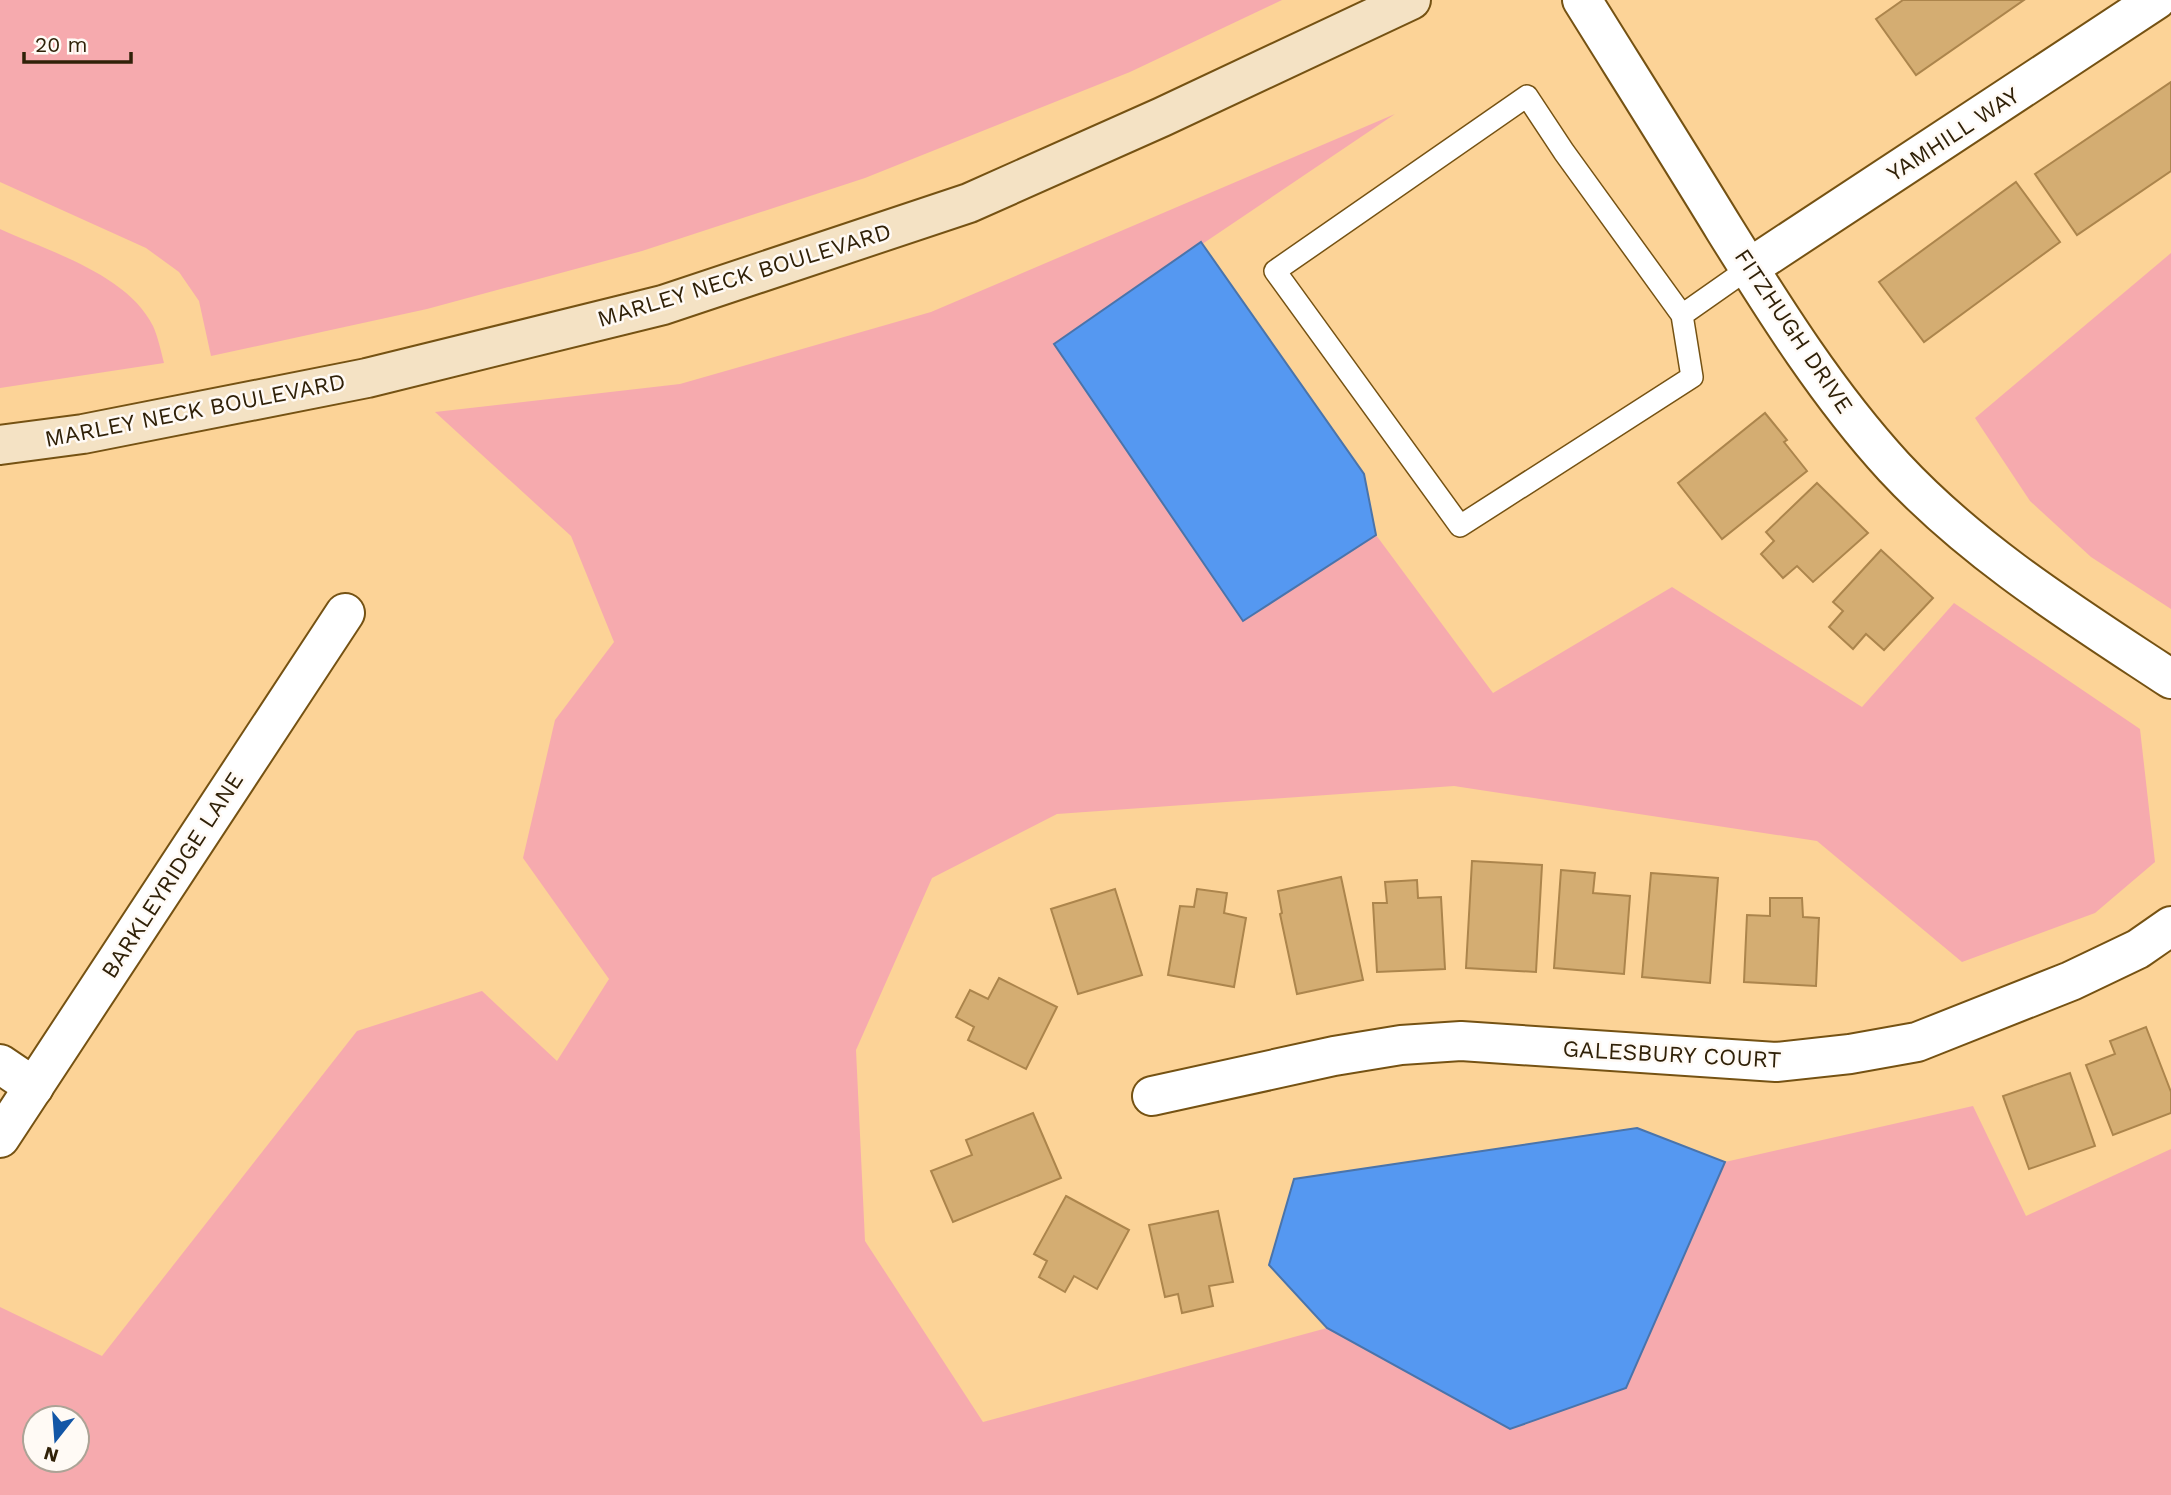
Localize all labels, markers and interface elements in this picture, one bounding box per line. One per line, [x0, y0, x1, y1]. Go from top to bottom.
scale bar [24, 21, 131, 65]
text: 20 m [35, 32, 87, 57]
street label: YAMHILL WAY [1882, 82, 2025, 187]
street label: MARLEY NECK BOULEVARD [594, 218, 894, 333]
street label: FITZHUGH DRIVE [1729, 244, 1858, 418]
street label: MARLEY NECK BOULEVARD [42, 368, 348, 453]
street label: BARKLEYRIDGE LANE [96, 767, 249, 983]
street label: GALESBURY COURT [1562, 1035, 1782, 1074]
north arrow [21, 1404, 91, 1474]
text: N [41, 1442, 61, 1468]

